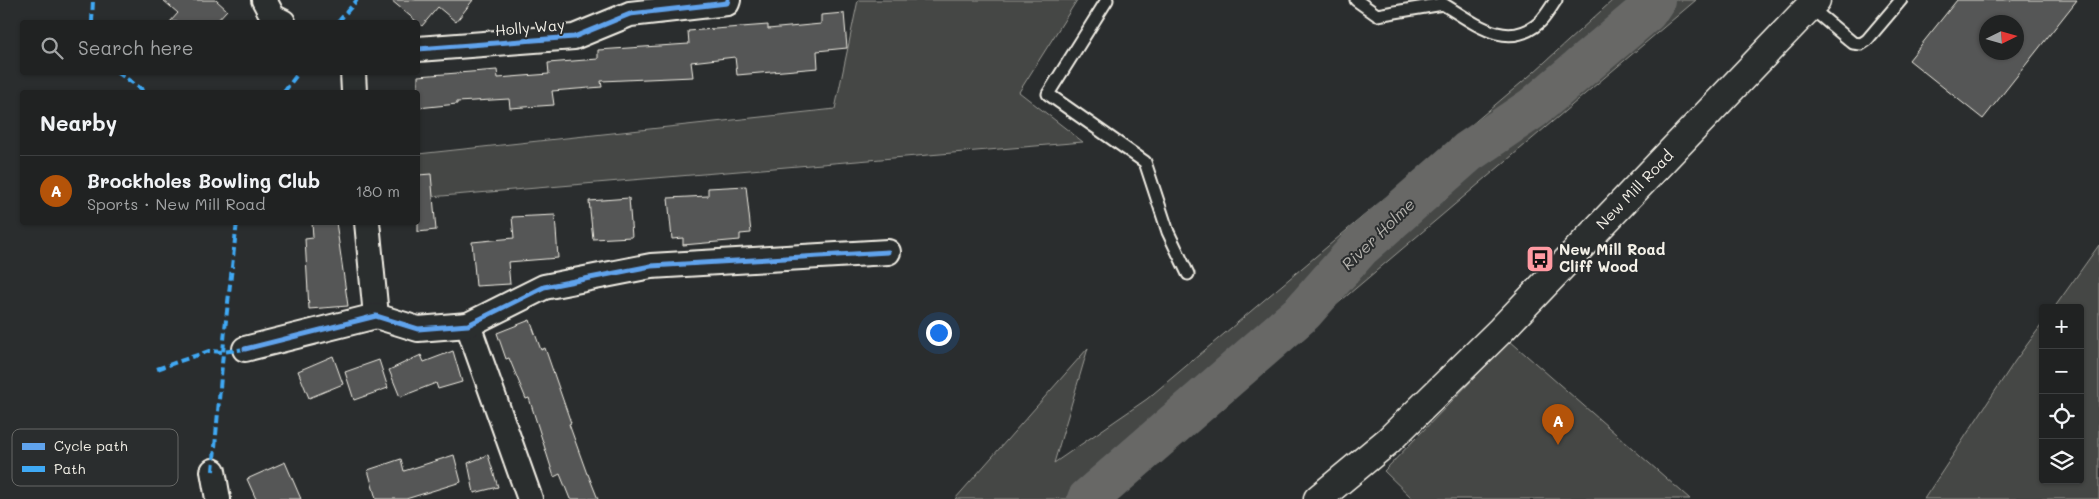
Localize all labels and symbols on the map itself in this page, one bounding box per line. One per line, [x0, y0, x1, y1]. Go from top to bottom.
street label: Holly Way [494, 14, 566, 40]
north arrow [1979, 15, 2024, 60]
street label: New Mill Road [1591, 145, 1677, 233]
water label: River Holme [1336, 193, 1419, 274]
place label: New Mill Road Cliff Wood [1559, 239, 1666, 276]
bus stop icon: New Mill Road Cliff Wood [1525, 244, 1555, 274]
your location [926, 320, 952, 346]
pin: A [1542, 404, 1574, 445]
legend [12, 429, 178, 486]
text: Cycle path [54, 436, 128, 455]
text: Path [54, 459, 85, 478]

